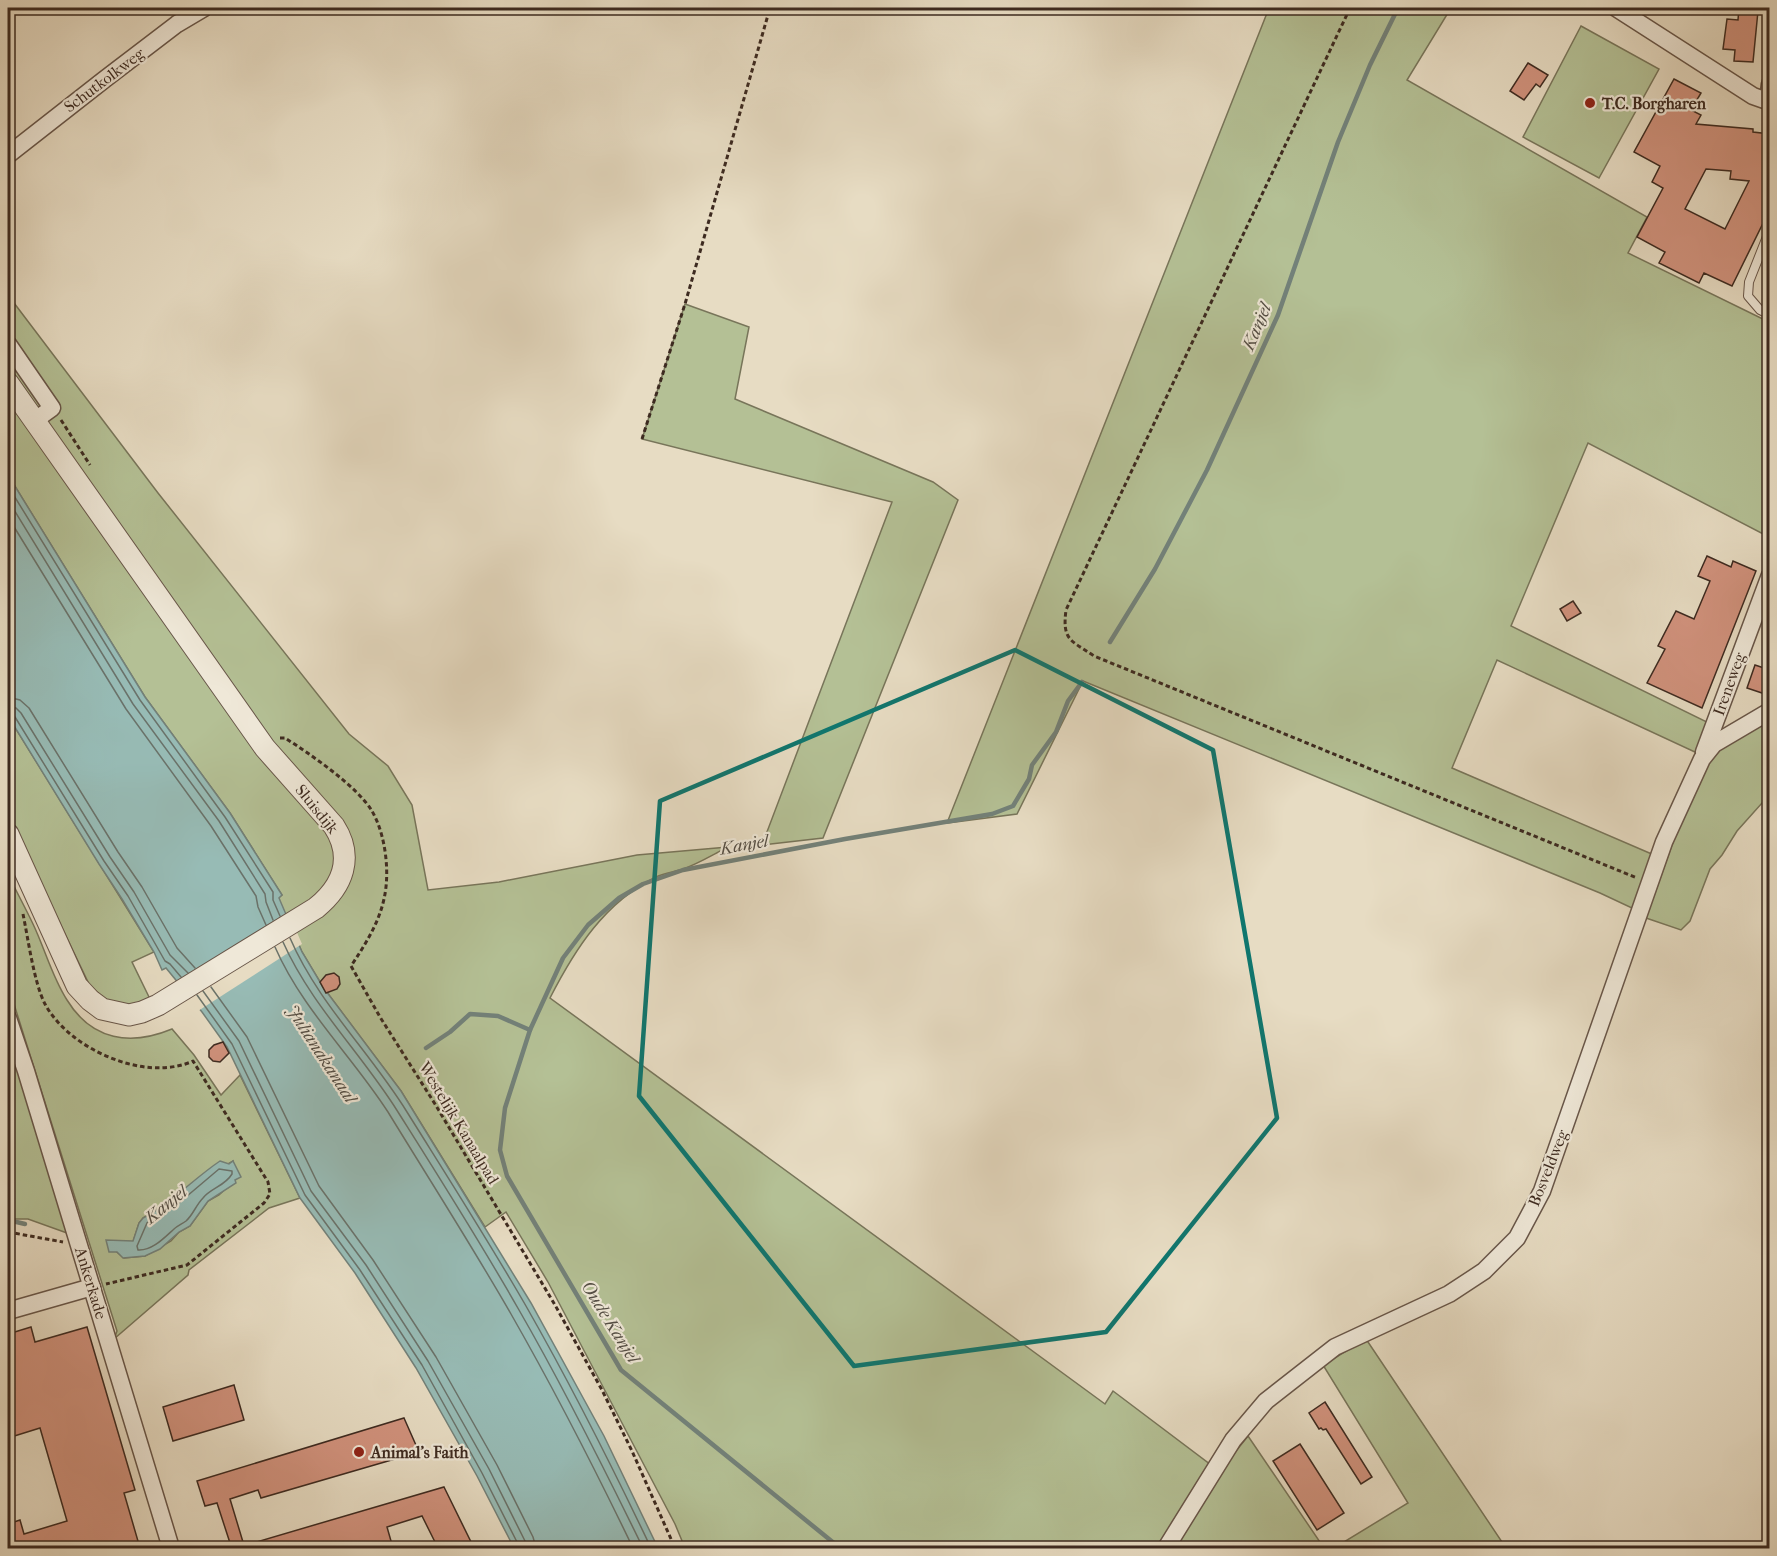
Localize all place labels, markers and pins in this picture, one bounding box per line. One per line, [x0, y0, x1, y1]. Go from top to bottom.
place label: T.C. Borgharen [1601, 94, 1707, 114]
marker: T.C. Borgharen [1583, 96, 1597, 110]
place label: Animal's Faith [370, 1443, 469, 1462]
marker: Animal's Faith [352, 1445, 366, 1459]

